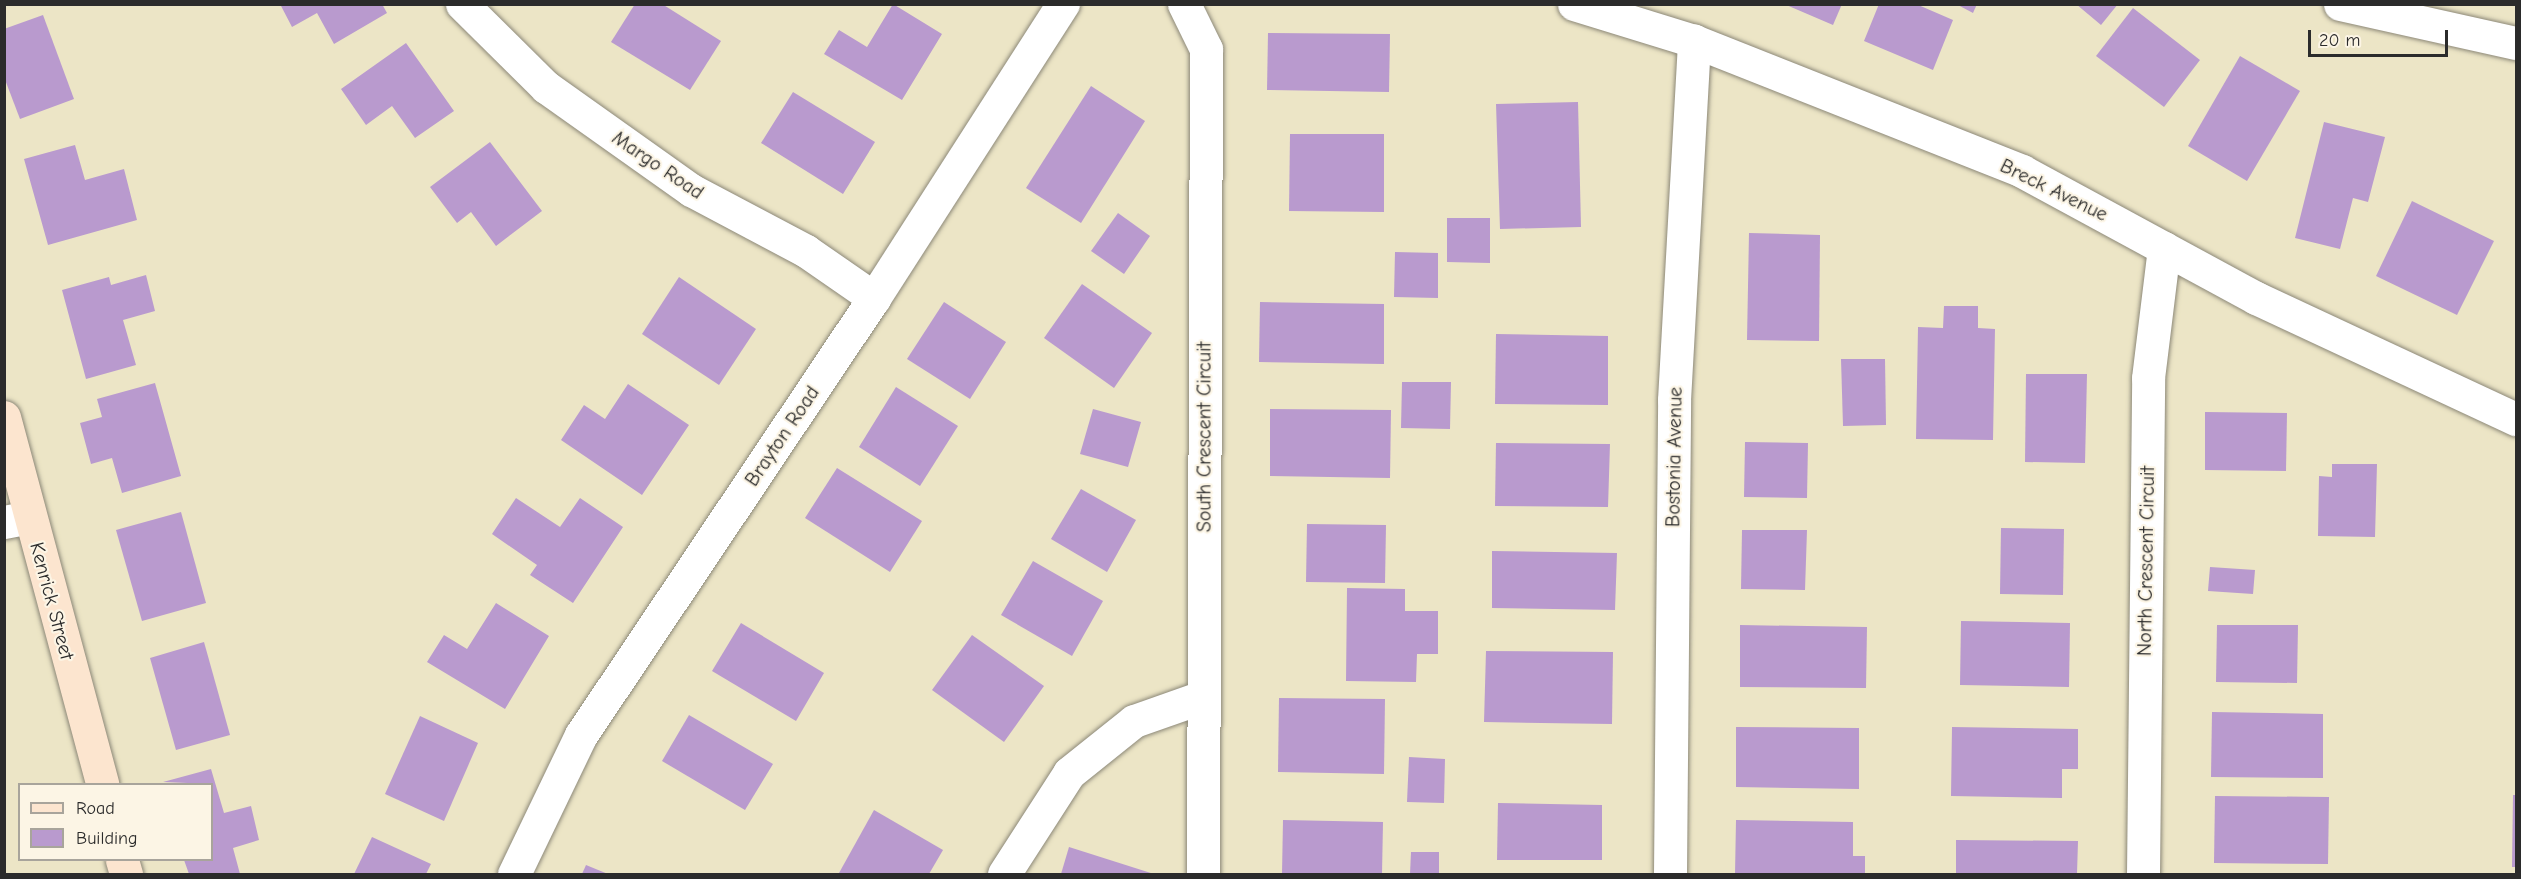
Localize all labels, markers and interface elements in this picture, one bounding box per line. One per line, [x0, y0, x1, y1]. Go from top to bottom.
scale bar [2311, 18, 2450, 56]
text: 20 m [2319, 30, 2360, 51]
street label: Margo Road [608, 126, 708, 204]
street label: Breck Avenue [1996, 154, 2112, 226]
street label: South Crescent Circuit [1192, 342, 1216, 532]
street label: Brayton Road [740, 381, 824, 491]
street label: Bostonia Avenue [1661, 387, 1687, 527]
street label: North Crescent Circuit [2132, 466, 2160, 656]
street label: Kenrick Street [25, 540, 79, 662]
legend [18, 783, 213, 861]
text: Road [76, 798, 115, 819]
text: Building [76, 828, 138, 849]

